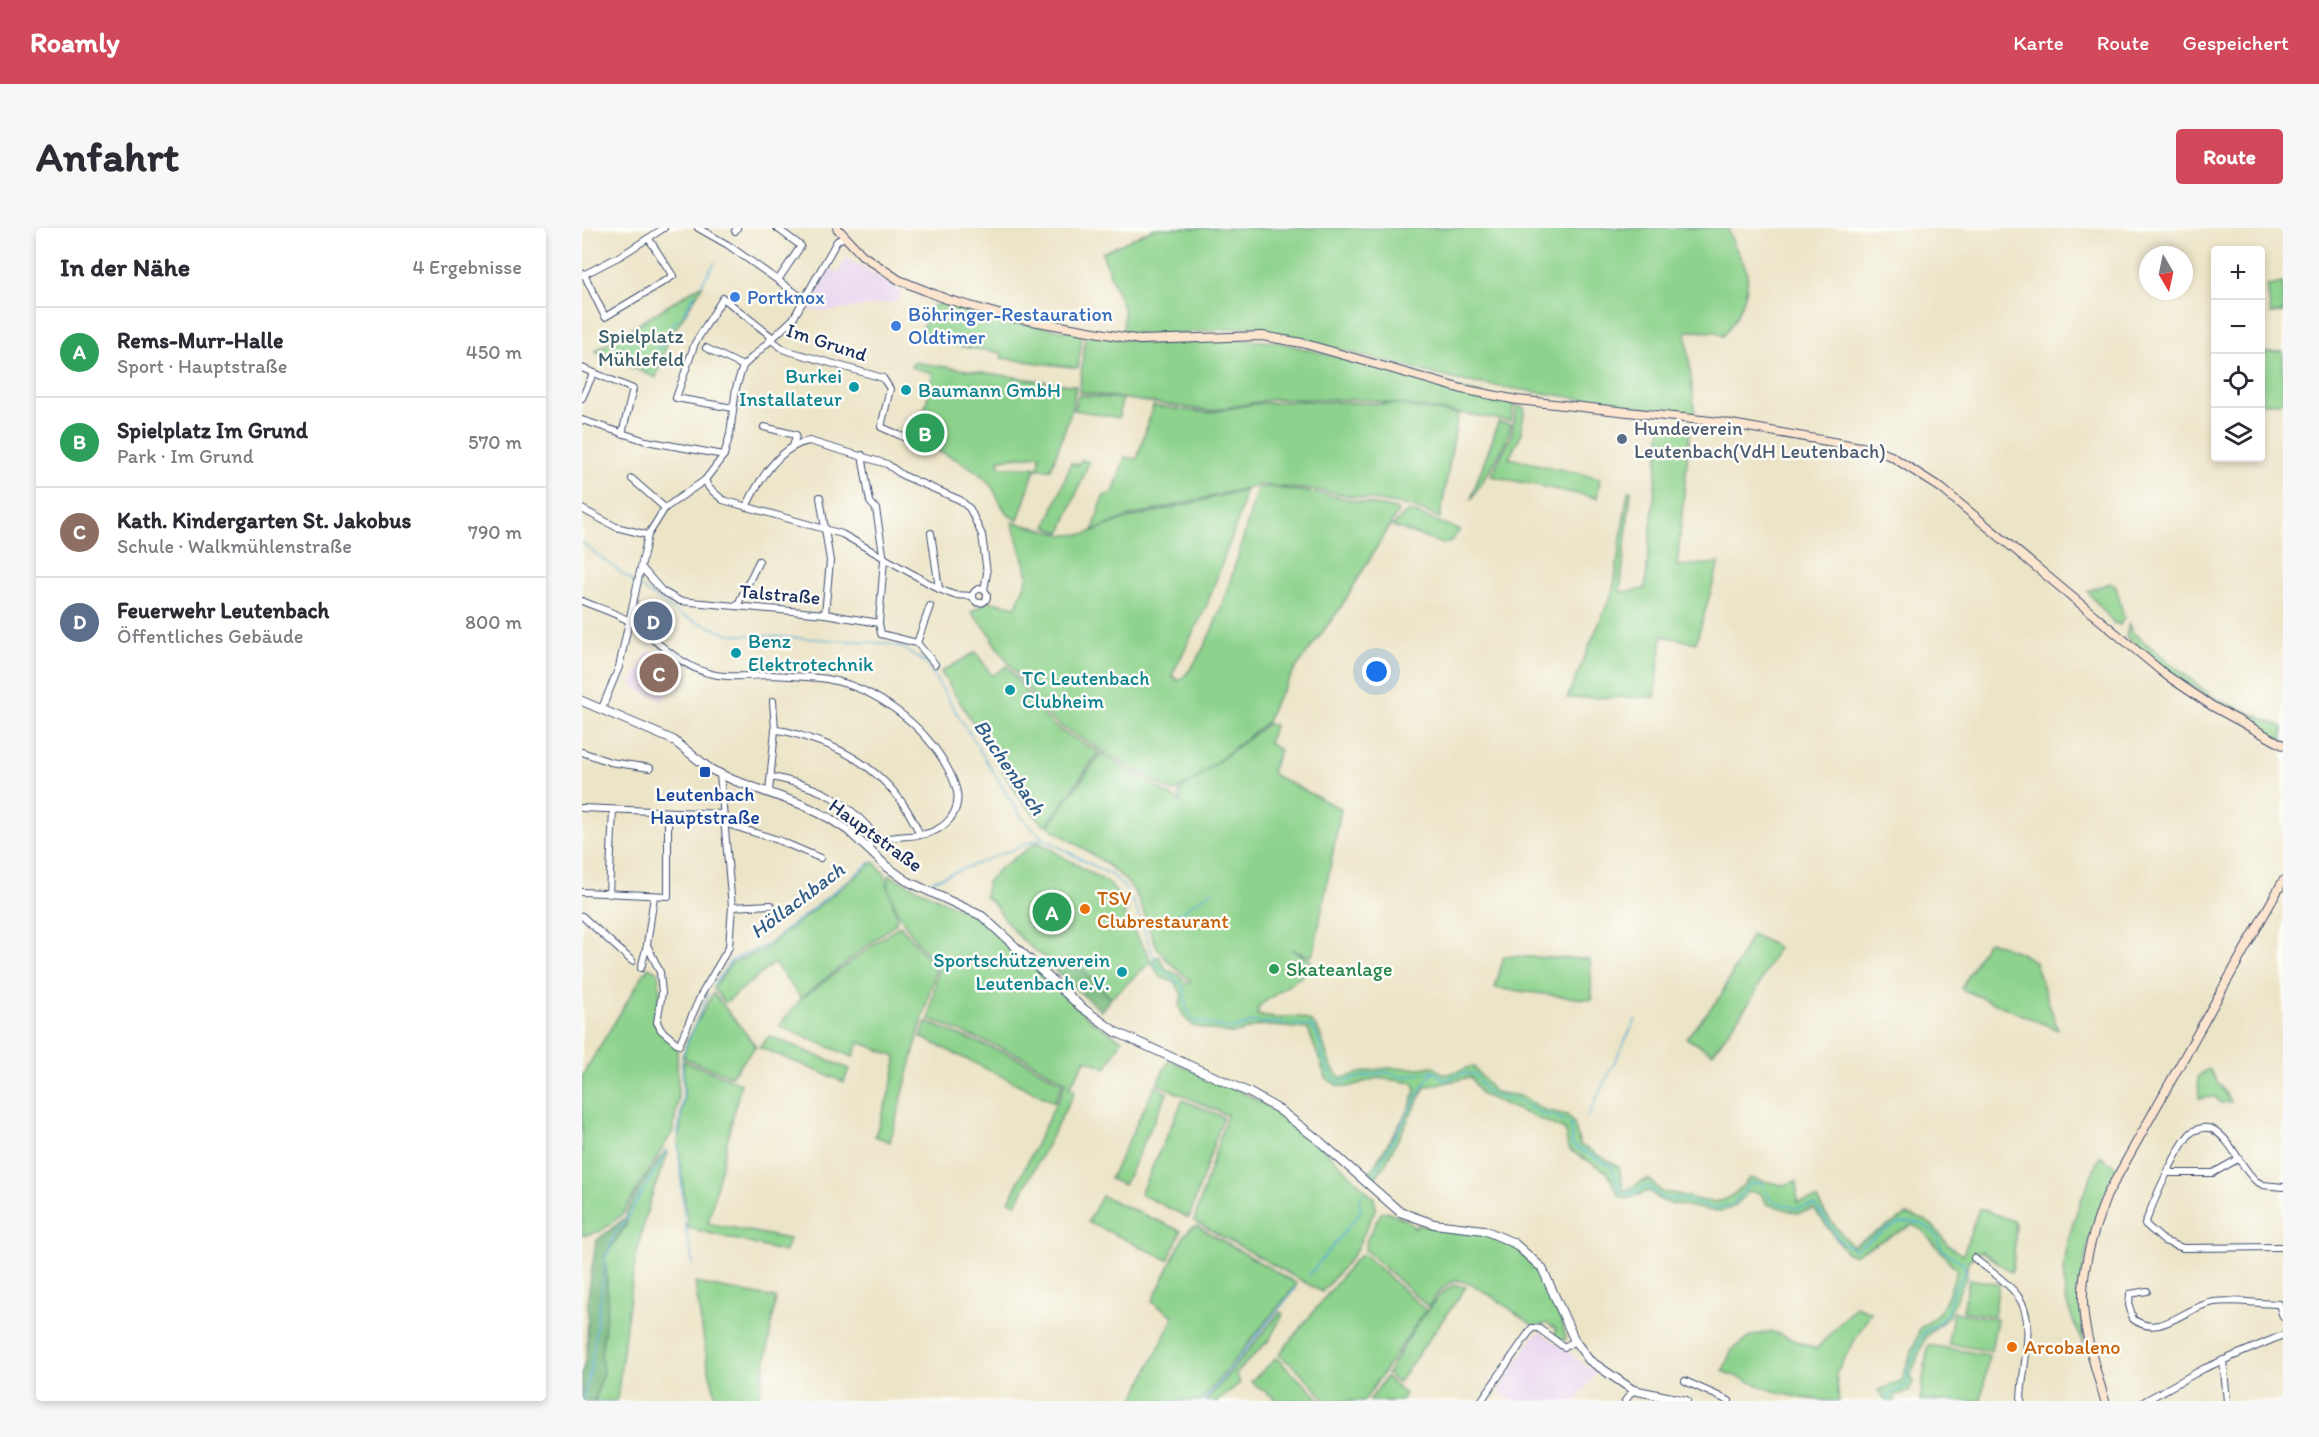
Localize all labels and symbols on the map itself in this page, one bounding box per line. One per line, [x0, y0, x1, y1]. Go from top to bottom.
north arrow [2139, 246, 2193, 300]
place label: Portknox [747, 285, 825, 309]
marker: Portknox [728, 290, 742, 304]
place label: Böhringer-Restauration Oldtimer [908, 302, 1113, 349]
street label: Im Grund [784, 318, 870, 366]
marker: Böhringer-Restauration Oldtimer [889, 319, 903, 333]
park label: Spielplatz Mühlefeld [598, 324, 684, 371]
place label: Burkei Installateur [739, 364, 842, 411]
place label: Baumann GmbH [918, 378, 1061, 402]
marker: Burkei Installateur [847, 380, 861, 394]
marker: Baumann GmbH [899, 383, 913, 397]
pin: B [906, 410, 944, 456]
place label: Hundeverein Leutenbach(VdH Leutenbach) [1634, 416, 1886, 463]
marker: Hundeverein Leutenbach(VdH Leutenbach) [1615, 432, 1629, 446]
street label: Talstraße [738, 578, 822, 610]
pin: D [634, 598, 672, 644]
place label: Benz Elektrotechnik [748, 629, 874, 676]
marker: Benz Elektrotechnik [729, 646, 743, 660]
pin: C [640, 650, 679, 696]
your location [1362, 657, 1391, 686]
place label: TC Leutenbach Clubheim [1022, 666, 1149, 713]
marker: TC Leutenbach Clubheim [1003, 683, 1017, 697]
water label: Buchenbach [969, 714, 1052, 820]
marker: Leutenbach Hauptstraße [698, 765, 712, 779]
place label: Leutenbach Hauptstraße [650, 782, 760, 829]
street label: Hauptstraße [825, 793, 927, 877]
water label: Höllachbach [745, 856, 850, 944]
place label: TSV Clubrestaurant [1097, 886, 1229, 933]
pin: A [1032, 890, 1072, 934]
marker: TSV Clubrestaurant [1078, 902, 1092, 916]
place label: Sportschützenverein Leutenbach e.V. [933, 948, 1110, 995]
place label: Skateanlage [1286, 957, 1392, 981]
marker: Skateanlage [1267, 962, 1281, 976]
marker: Sportschützenverein Leutenbach e.V. [1115, 965, 1129, 979]
place label: Arcobaleno [2024, 1335, 2121, 1359]
marker: Arcobaleno [2005, 1340, 2019, 1354]

